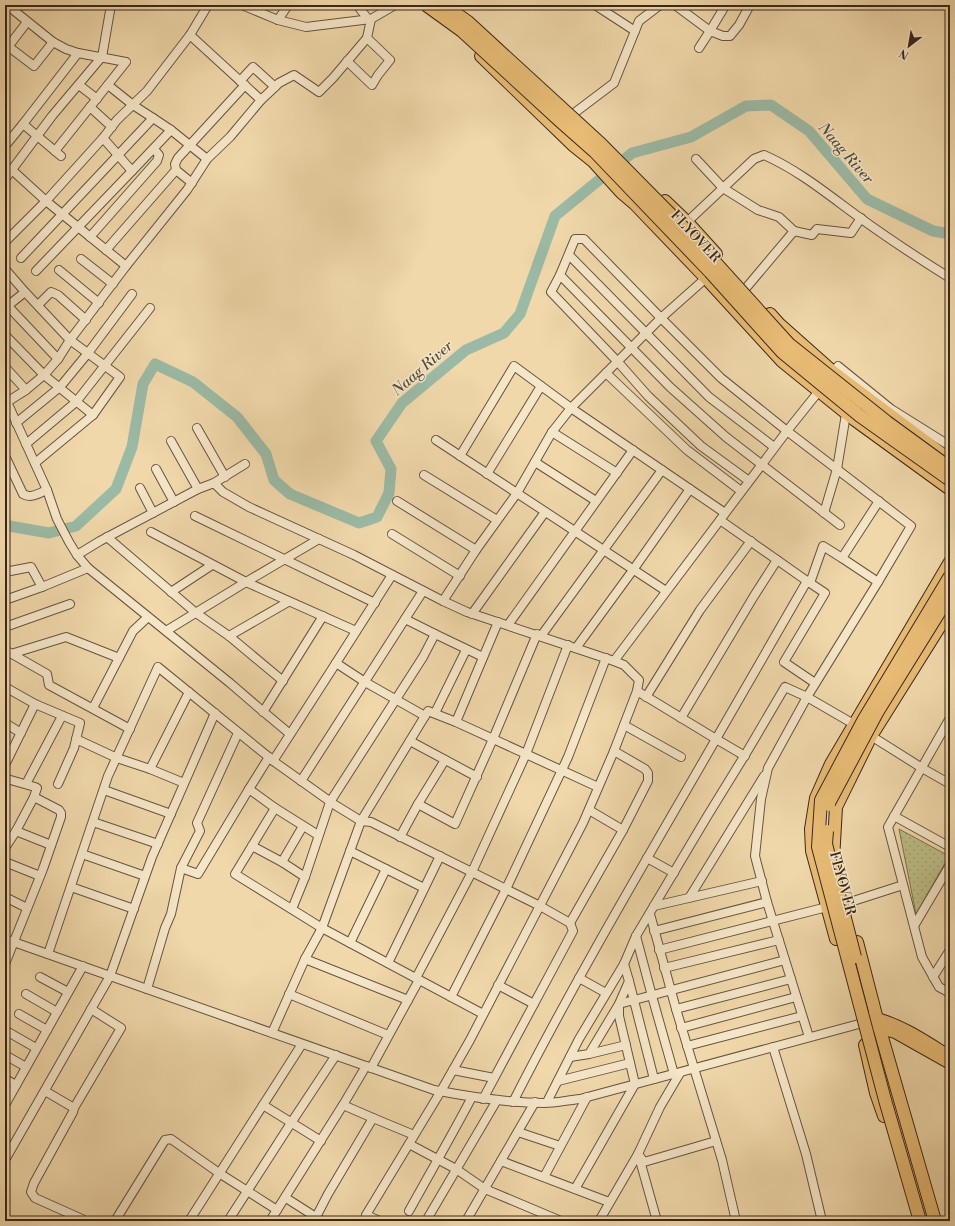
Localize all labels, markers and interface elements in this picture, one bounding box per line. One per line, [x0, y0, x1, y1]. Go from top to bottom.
north arrow [889, 26, 929, 66]
text: N [897, 45, 912, 62]
water label: Naag River [813, 118, 878, 188]
street label: FLYOVER [666, 207, 724, 267]
water label: Naag River [387, 336, 457, 401]
street label: FLYOVER [825, 849, 859, 918]

